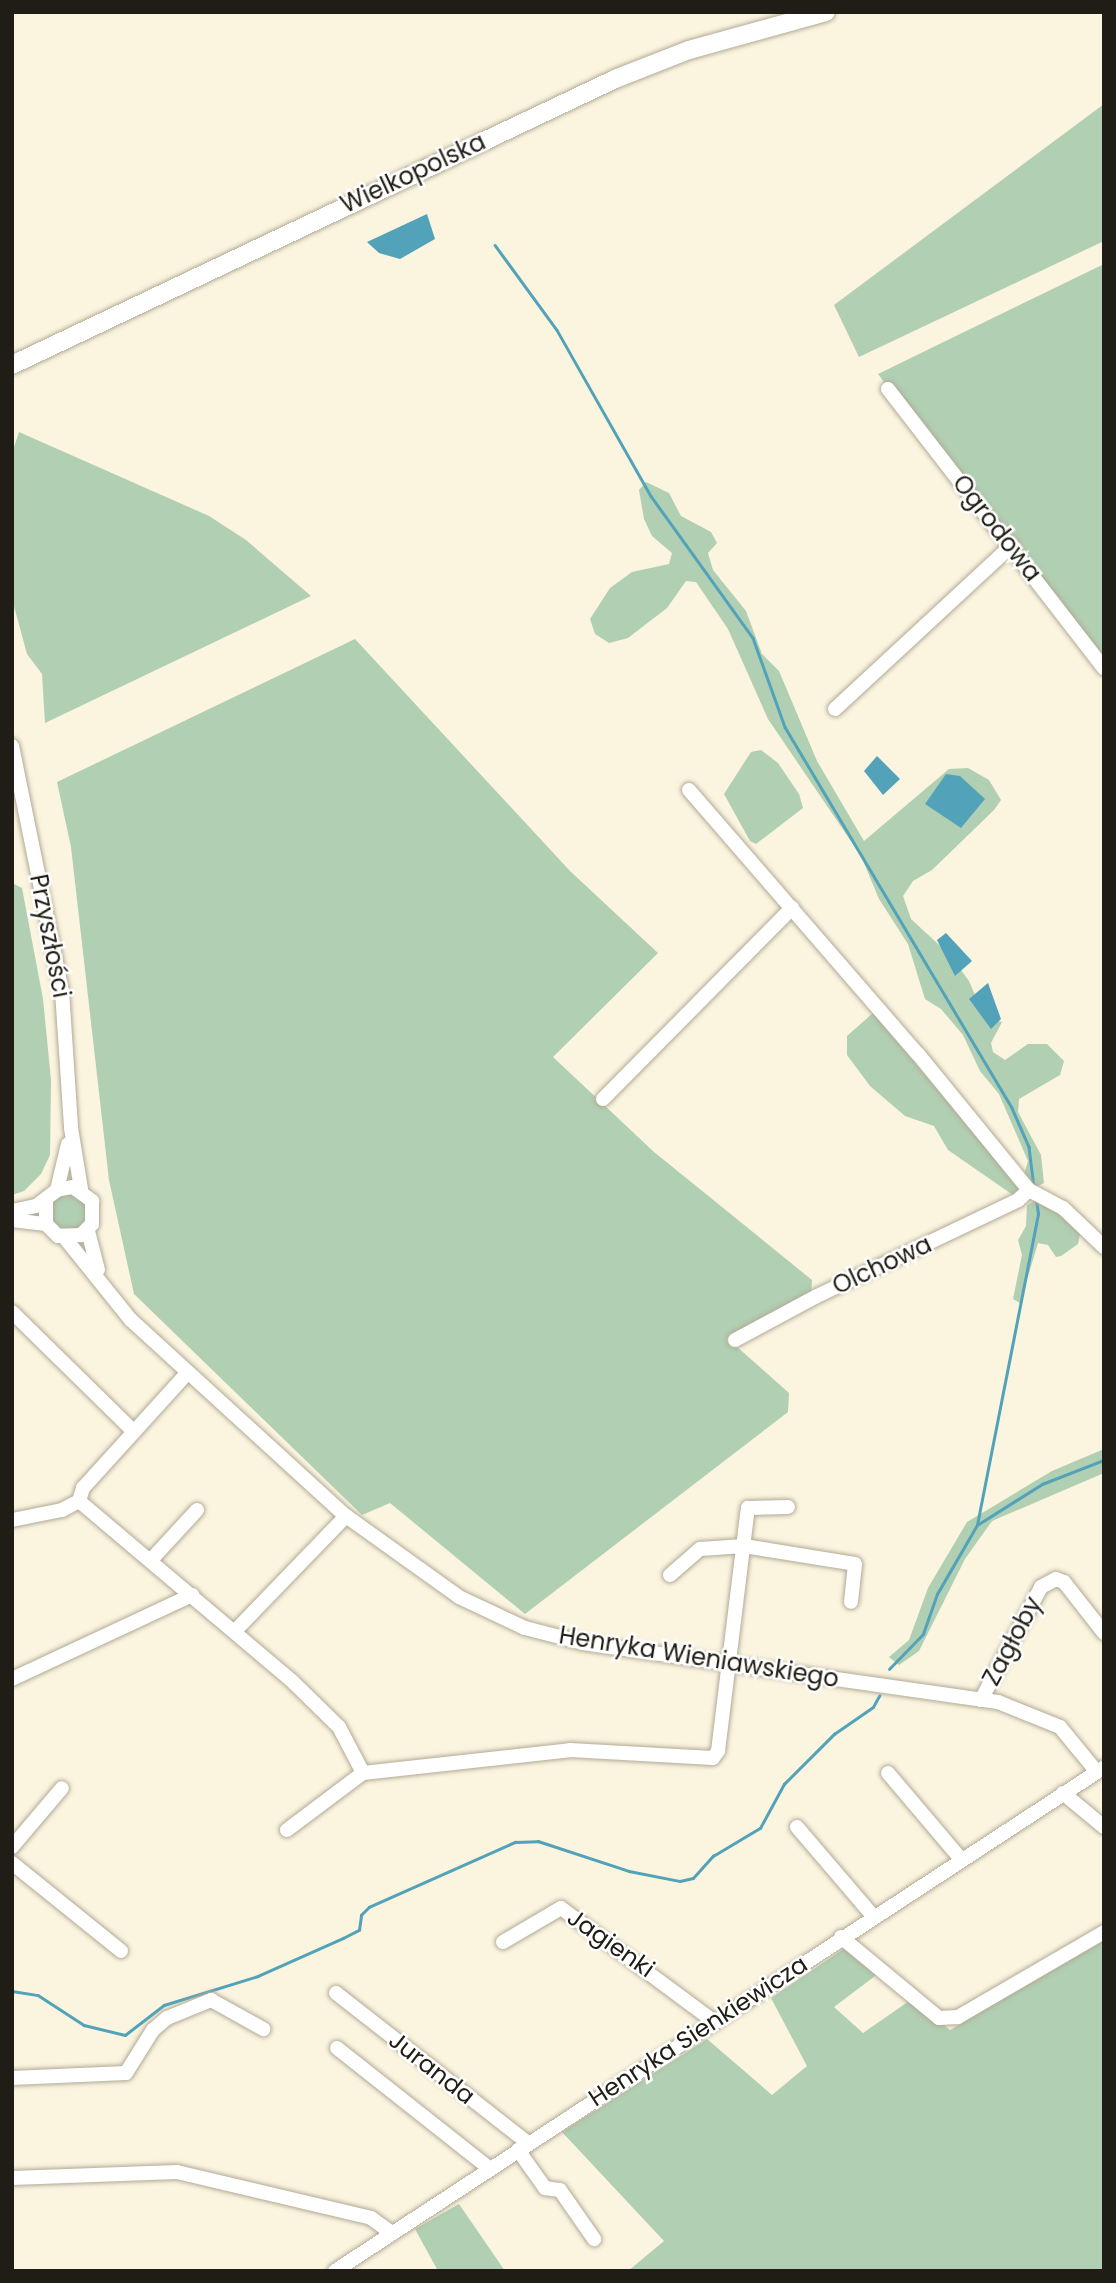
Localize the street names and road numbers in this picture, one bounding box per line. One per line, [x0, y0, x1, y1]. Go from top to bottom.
street label: Wielkopolska [336, 127, 490, 219]
street label: Ogrodowa [947, 469, 1047, 587]
street label: Przyszłości [24, 872, 76, 1000]
street label: Olchowa [828, 1230, 936, 1300]
street label: Zagłoby [977, 1592, 1047, 1690]
street label: Henryka Wieniawskiego [557, 1621, 841, 1693]
street label: Jagienki [562, 1903, 660, 1983]
street label: Henryka Sienkiewicza [583, 1949, 813, 2113]
street label: Juranda [383, 2026, 481, 2110]

